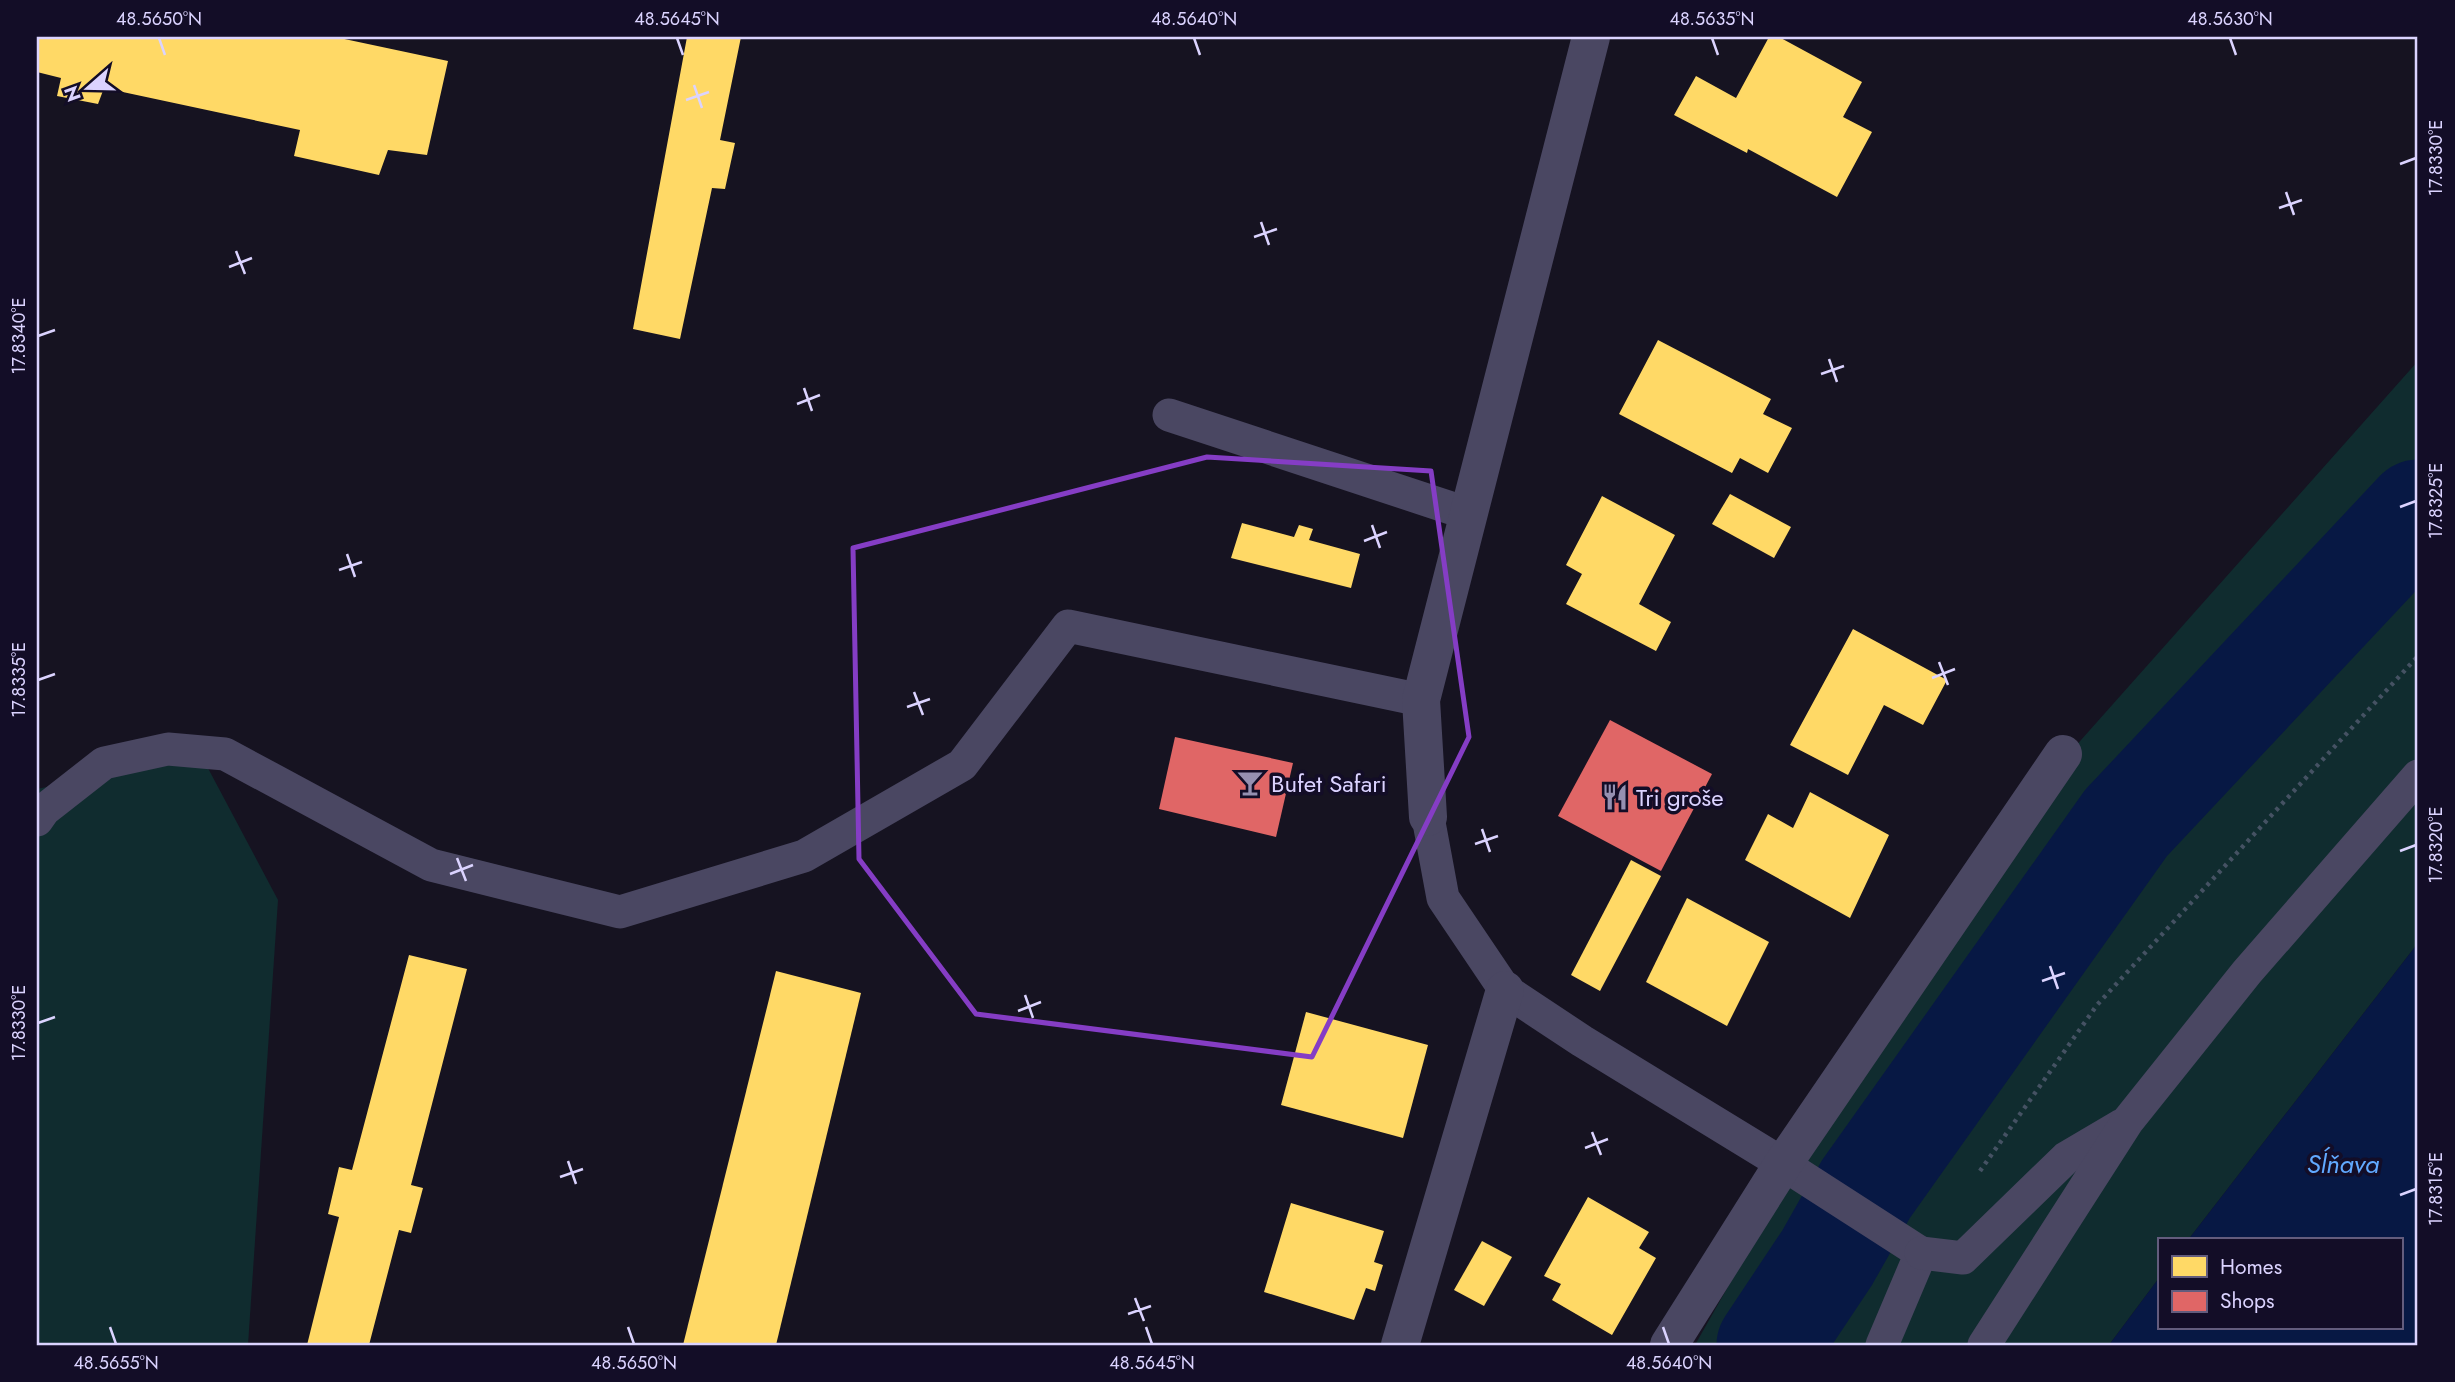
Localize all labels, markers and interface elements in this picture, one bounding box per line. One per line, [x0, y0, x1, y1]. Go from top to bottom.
text: 48.5650°N [116, 6, 202, 32]
text: 48.5645°N [634, 6, 720, 32]
text: 48.5640°N [1151, 6, 1237, 32]
text: 48.5635°N [1670, 6, 1754, 32]
text: 48.5630°N [2187, 6, 2273, 32]
north arrow [52, 52, 122, 122]
text: N [57, 82, 88, 105]
text: 17.8330°E [2423, 120, 2449, 196]
text: 17.8340°E [6, 297, 32, 375]
text: 17.8325°E [2423, 463, 2449, 539]
text: 17.8335°E [6, 642, 32, 718]
place label: Bufet Safari [1271, 766, 1387, 801]
bar icon: Bufet Safari [1235, 768, 1265, 798]
place label: Tri groše [1636, 780, 1724, 815]
restaurant icon: Tri groše [1600, 782, 1630, 812]
text: 17.8320°E [2423, 807, 2449, 883]
text: 17.8330°E [6, 985, 32, 1061]
water label: Sĺňava [2307, 1145, 2380, 1183]
text: 17.8315°E [2423, 1152, 2449, 1226]
legend [2158, 1238, 2402, 1330]
text: Homes [2220, 1252, 2282, 1282]
text: Shops [2220, 1286, 2274, 1316]
text: 48.5655°N [73, 1350, 159, 1376]
text: 48.5650°N [591, 1350, 677, 1376]
text: 48.5645°N [1109, 1350, 1195, 1376]
text: 48.5640°N [1626, 1350, 1712, 1376]

